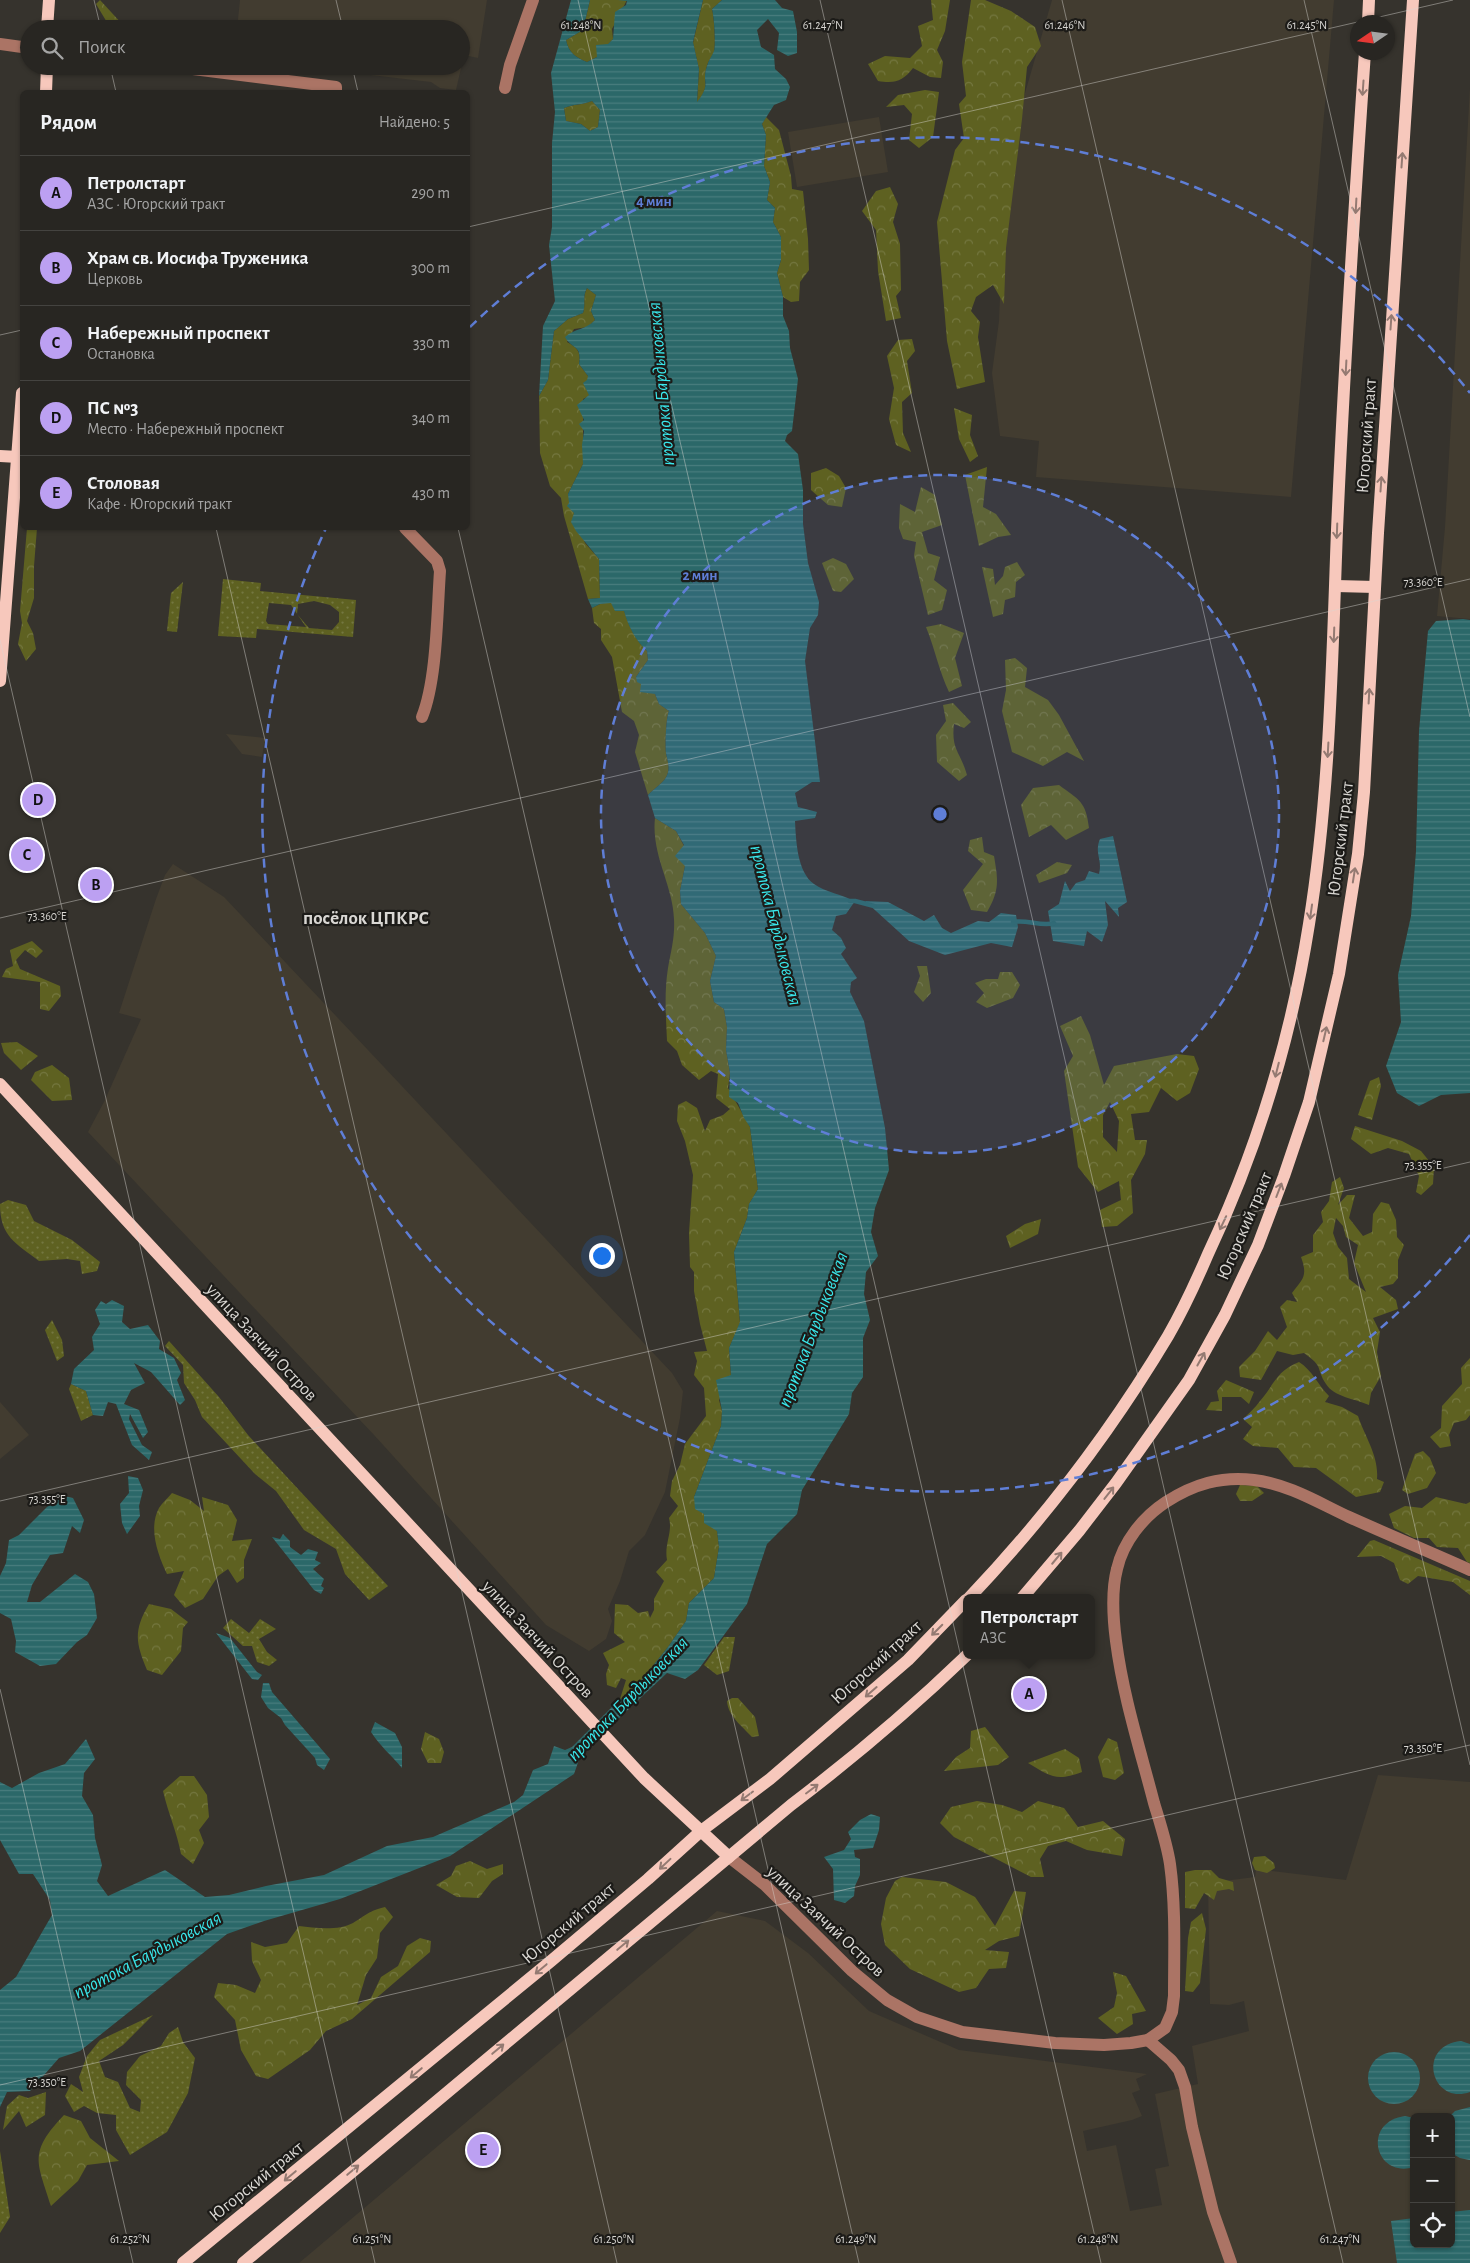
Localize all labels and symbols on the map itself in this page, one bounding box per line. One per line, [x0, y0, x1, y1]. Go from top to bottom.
north arrow [1350, 15, 1395, 60]
text: 61.248°N [560, 19, 602, 31]
text: 61.247°N [803, 19, 843, 31]
text: 61.246°N [1044, 19, 1086, 31]
text: 61.245°N [1287, 19, 1327, 31]
one-way arrow [1358, 79, 1368, 95]
one-way arrow [1398, 152, 1407, 168]
text: 4 мин [636, 194, 672, 209]
one-way arrow [1351, 198, 1360, 214]
water label: протока Бардыковская [645, 301, 678, 466]
one-way arrow [1387, 315, 1396, 331]
one-way arrow [1342, 360, 1351, 376]
street label: Югорский тракт [1354, 377, 1380, 494]
one-way arrow [1376, 477, 1385, 493]
one-way arrow [1333, 522, 1342, 538]
text: 2 мин [682, 568, 718, 583]
text: 73.360°E [1404, 576, 1443, 588]
one-way arrow [1329, 627, 1338, 643]
one-way arrow [1364, 688, 1373, 704]
one-way arrow [1323, 742, 1332, 758]
street label: Югорский тракт [1325, 780, 1357, 897]
pin: D [22, 781, 54, 819]
centre of rings [931, 805, 949, 823]
pin: C [11, 836, 43, 874]
water label: протока Бардыковская [746, 843, 805, 1007]
pin: B [80, 866, 112, 904]
one-way arrow [1350, 868, 1360, 884]
one-way arrow [1306, 903, 1316, 919]
district label: посёлок ЦПКРС [303, 909, 429, 928]
text: 73.360°E [28, 910, 67, 922]
one-way arrow [1321, 1027, 1330, 1043]
one-way arrow [1272, 1062, 1281, 1078]
text: 73.355°E [1405, 1159, 1442, 1171]
street label: Югорский тракт [1214, 1169, 1276, 1283]
one-way arrow [1275, 1183, 1284, 1198]
one-way arrow [1217, 1215, 1227, 1230]
your location [589, 1243, 615, 1269]
water label: протока Бардыковская [775, 1249, 852, 1410]
street label: улица Заячий Остров [202, 1280, 320, 1405]
one-way arrow [1196, 1352, 1206, 1366]
one-way arrow [1103, 1487, 1114, 1500]
text: 73.355°E [29, 1493, 66, 1505]
one-way arrow [1051, 1552, 1062, 1565]
street label: улица Заячий Остров [478, 1577, 596, 1702]
street label: Югорский тракт [828, 1617, 926, 1708]
one-way arrow [931, 1624, 944, 1636]
water label: протока Бардыковская [564, 1633, 692, 1765]
pin: A [1013, 1675, 1045, 1713]
one-way arrow [864, 1686, 877, 1697]
text: 73.350°E [1404, 1742, 1442, 1754]
one-way arrow [805, 1784, 819, 1794]
one-way arrow [741, 1791, 754, 1802]
one-way arrow [658, 1858, 671, 1870]
street label: улица Заячий Остров [762, 1862, 888, 1981]
street label: Югорский тракт [519, 1880, 619, 1968]
water label: протока Бардыковская [71, 1908, 225, 2002]
one-way arrow [616, 1940, 629, 1951]
one-way arrow [535, 1964, 548, 1975]
one-way arrow [491, 2044, 504, 2055]
one-way arrow [409, 2067, 422, 2078]
text: 73.350°E [28, 2076, 66, 2088]
pin: E [467, 2131, 499, 2169]
street label: Югорский тракт [206, 2138, 307, 2225]
one-way arrow [347, 2165, 360, 2176]
one-way arrow [284, 2170, 297, 2182]
text: 61.252°N [110, 2233, 150, 2245]
text: 61.251°N [353, 2233, 391, 2245]
text: 61.250°N [593, 2233, 635, 2245]
text: 61.249°N [835, 2233, 877, 2245]
text: 61.248°N [1077, 2233, 1119, 2245]
text: 61.247°N [1320, 2233, 1360, 2245]

